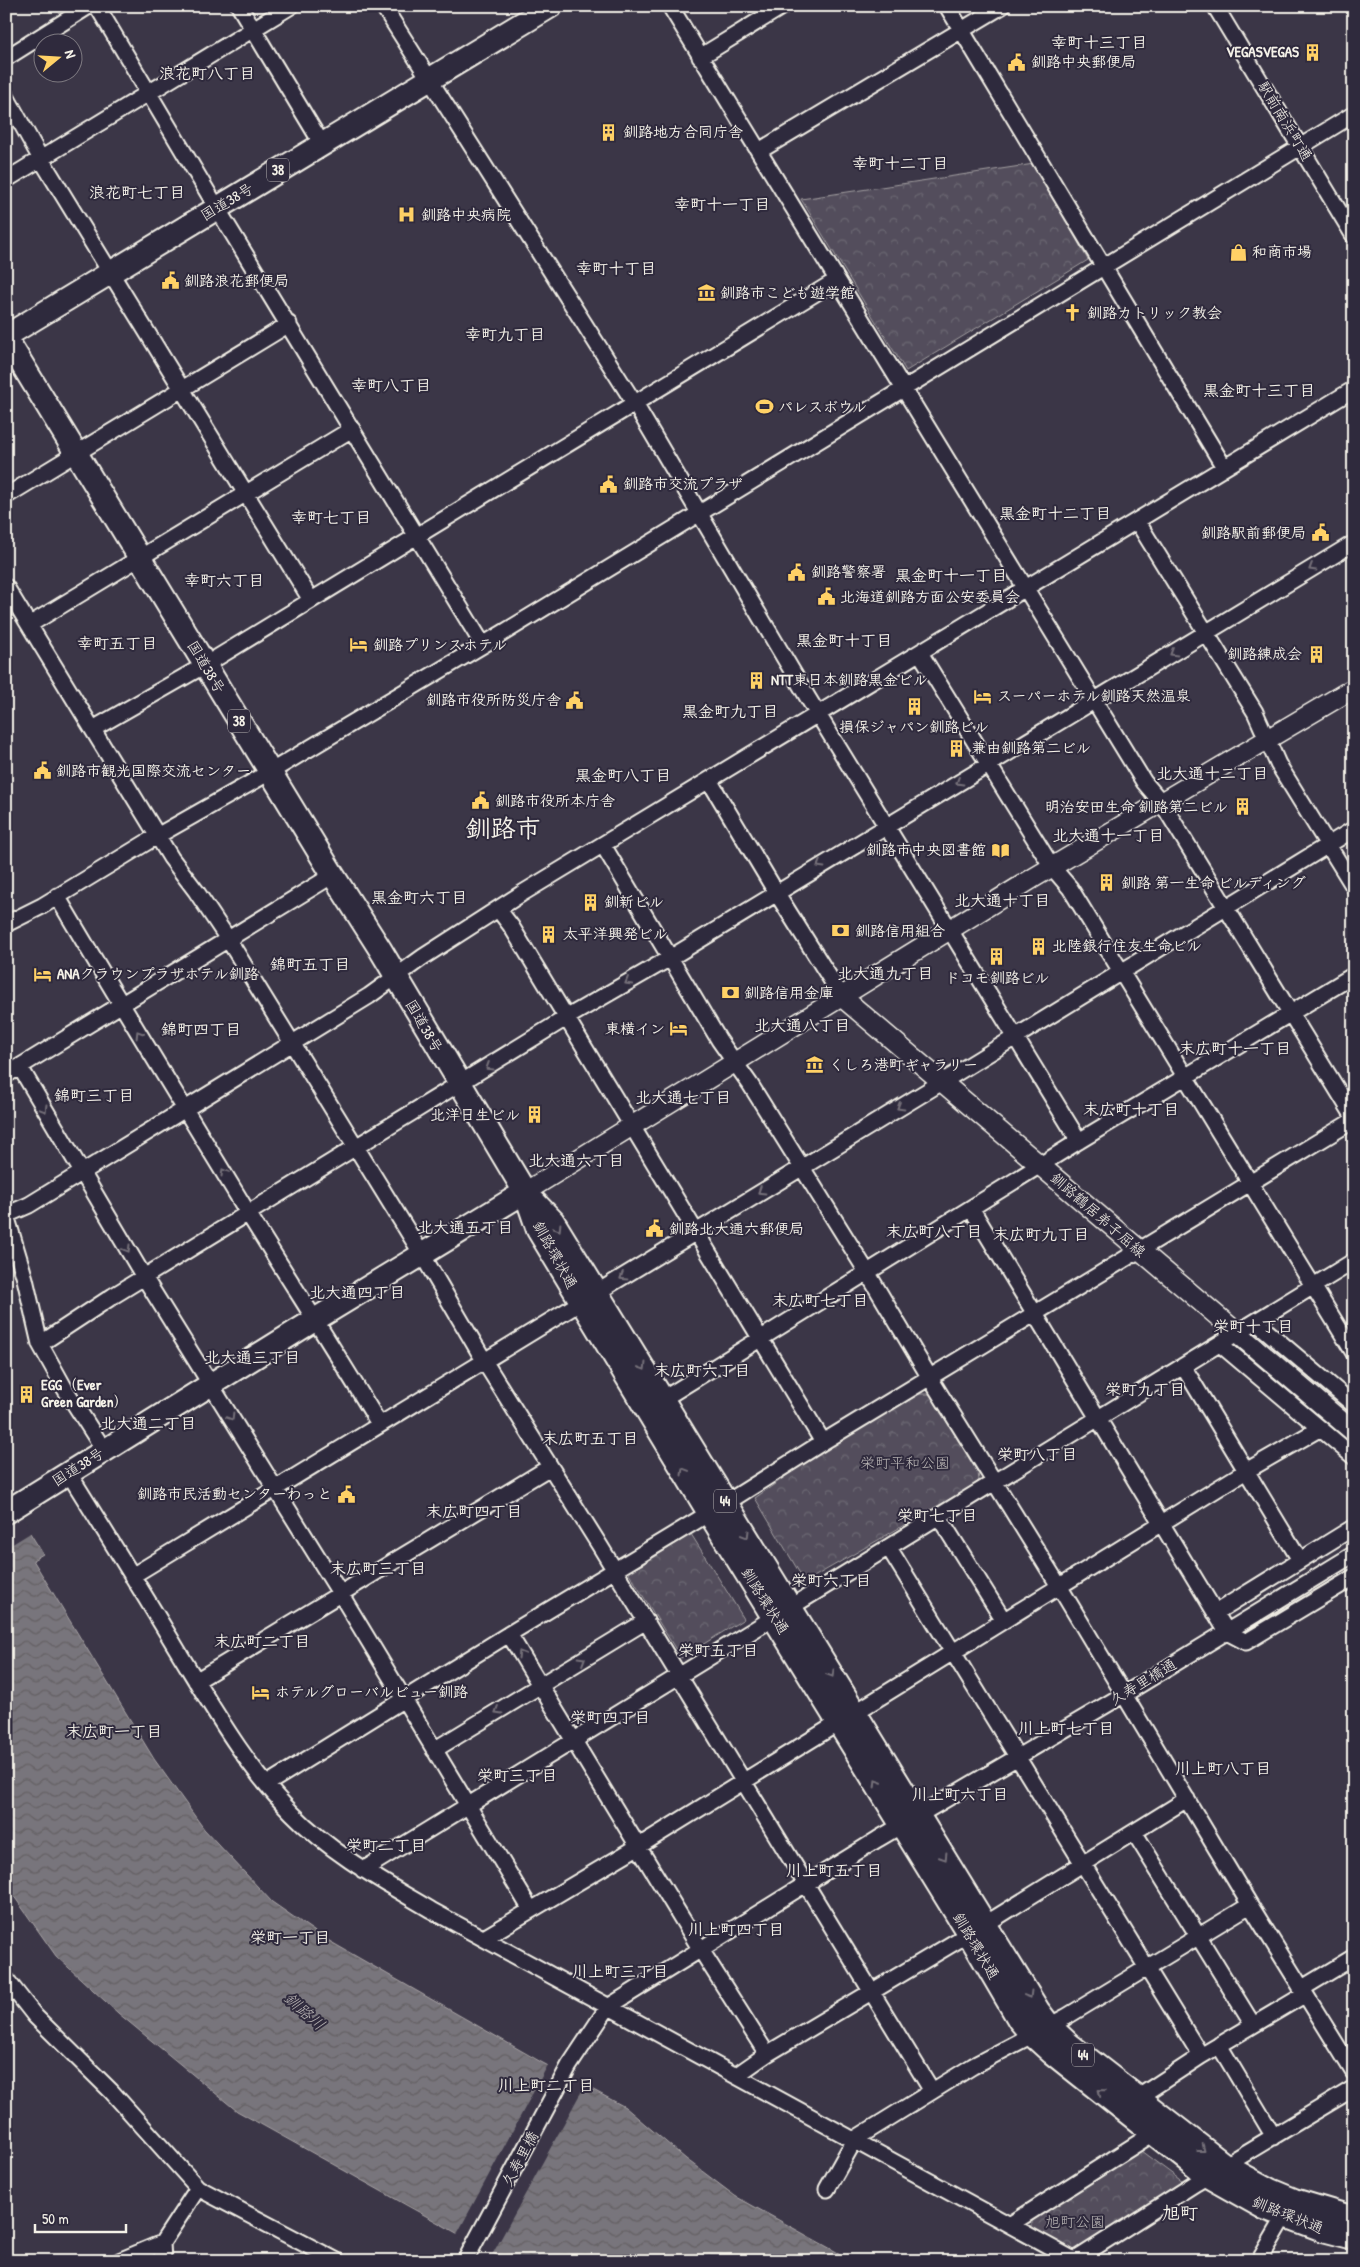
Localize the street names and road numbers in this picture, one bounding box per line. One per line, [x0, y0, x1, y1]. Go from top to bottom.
street label: 駅前南浜町通 [1253, 77, 1318, 165]
road number: 38 [267, 158, 289, 182]
street label: 国道38号 [196, 178, 257, 226]
street label: 国道38号 [182, 636, 230, 697]
road number: 38 [228, 709, 250, 732]
street label: 国道38号 [401, 995, 448, 1056]
street label: 釧路鶴居弟子屈線 [1046, 1167, 1151, 1262]
street label: 釧路環状通 [528, 1217, 583, 1293]
street label: 国道38号 [47, 1442, 108, 1491]
road number: 44 [714, 1490, 736, 1512]
street label: 釧路環状通 [737, 1563, 794, 1638]
street label: 久寿里橋通 [1105, 1653, 1180, 1710]
street label: 釧路環状通 [948, 1908, 1005, 1983]
road number: 44 [1072, 2044, 1094, 2066]
street label: 久寿里橋 [496, 2127, 543, 2190]
street label: 釧路環状通 [1249, 2191, 1327, 2238]

